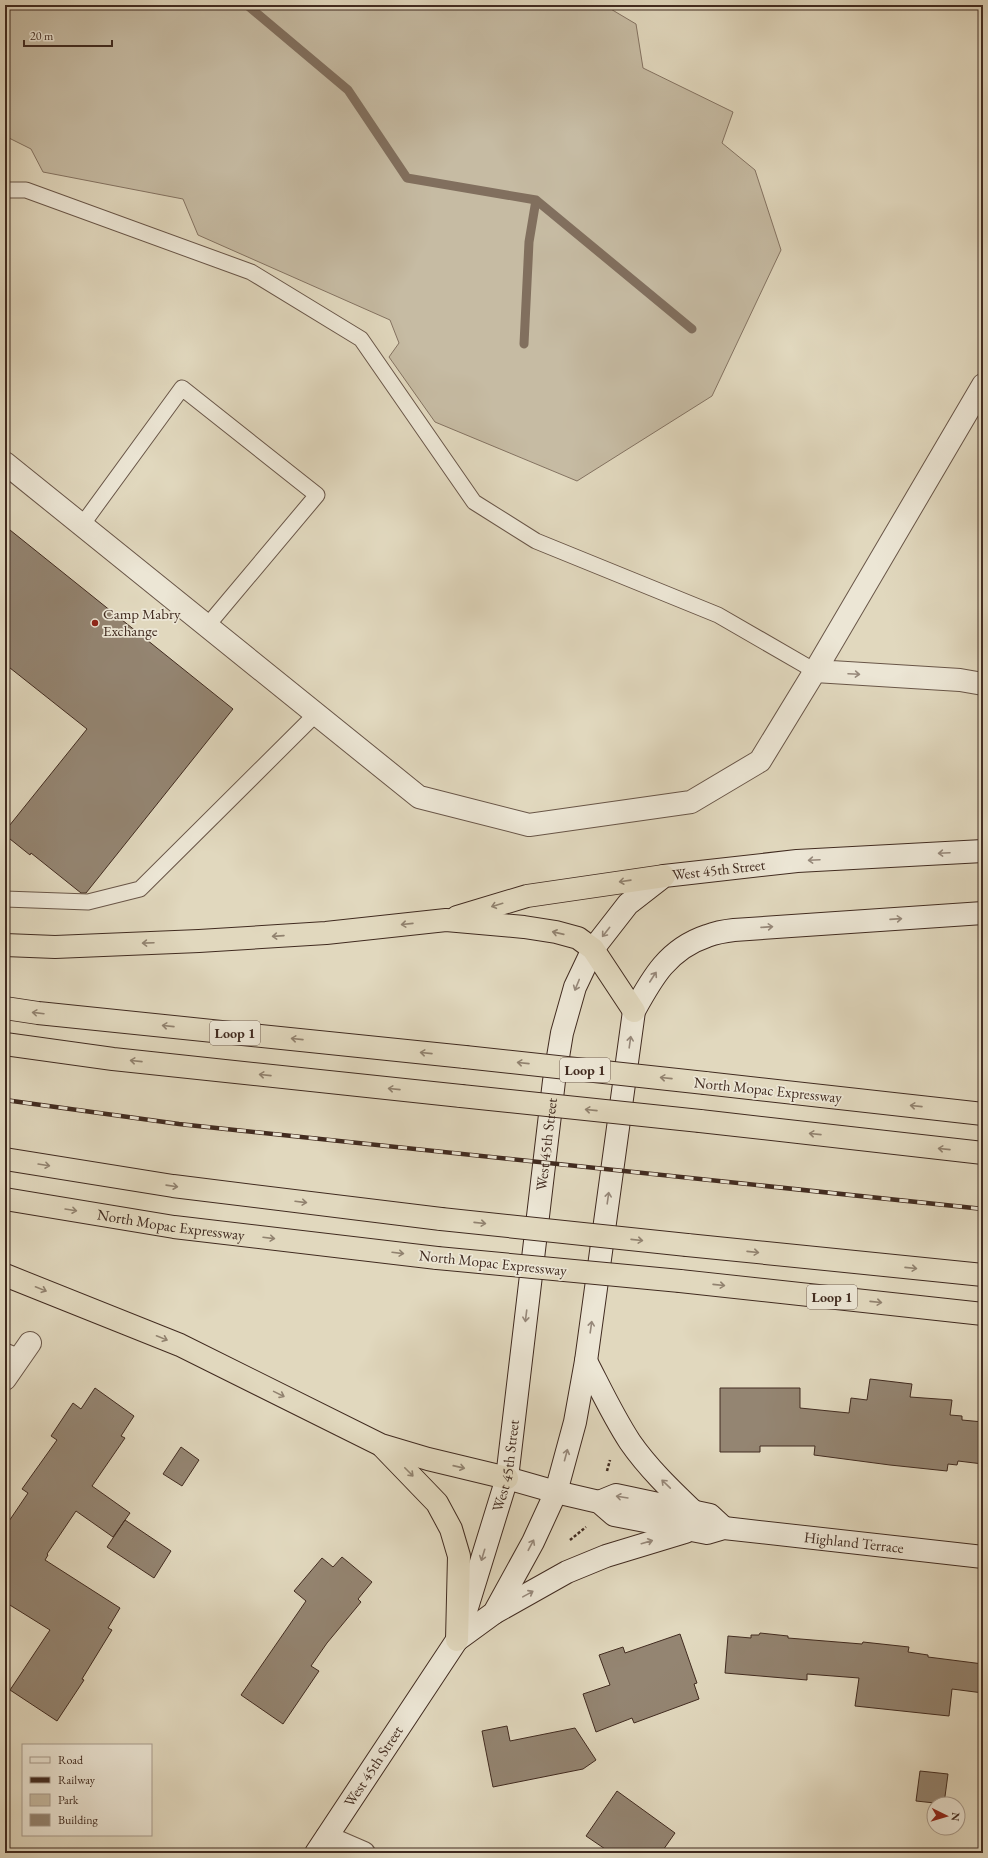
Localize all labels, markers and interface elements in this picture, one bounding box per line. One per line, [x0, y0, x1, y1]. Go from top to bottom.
scale bar [24, 22, 112, 48]
text: 20 m [30, 28, 54, 44]
place label: Camp Mabry Exchange [103, 604, 181, 640]
marker: Camp Mabry Exchange [90, 618, 100, 628]
one-way arrow [847, 670, 860, 677]
one-way arrow [938, 850, 951, 857]
street label: West 45th Street [671, 855, 767, 884]
one-way arrow [808, 856, 821, 864]
one-way arrow [619, 877, 632, 885]
one-way arrow [491, 902, 504, 909]
one-way arrow [890, 915, 903, 922]
one-way arrow [401, 921, 414, 928]
one-way arrow [760, 924, 773, 931]
one-way arrow [602, 926, 610, 937]
one-way arrow [552, 929, 565, 936]
one-way arrow [272, 932, 285, 939]
one-way arrow [142, 939, 155, 947]
one-way arrow [649, 972, 657, 983]
one-way arrow [572, 978, 580, 990]
one-way arrow [32, 1009, 45, 1017]
road number: Loop 1 [210, 1021, 260, 1045]
one-way arrow [162, 1022, 175, 1030]
one-way arrow [291, 1036, 304, 1043]
one-way arrow [626, 1036, 634, 1049]
one-way arrow [420, 1049, 433, 1056]
one-way arrow [130, 1058, 143, 1065]
road number: Loop 1 [560, 1058, 610, 1082]
one-way arrow [517, 1059, 530, 1067]
one-way arrow [259, 1071, 272, 1079]
street label: North Mopac Expressway [693, 1072, 843, 1107]
one-way arrow [660, 1075, 673, 1082]
one-way arrow [388, 1085, 401, 1092]
street label: West 45th Street [531, 1096, 561, 1192]
one-way arrow [910, 1103, 923, 1110]
one-way arrow [585, 1106, 598, 1113]
one-way arrow [809, 1130, 822, 1138]
one-way arrow [938, 1145, 951, 1152]
one-way arrow [37, 1162, 50, 1170]
one-way arrow [165, 1182, 178, 1190]
one-way arrow [604, 1192, 612, 1205]
one-way arrow [294, 1198, 307, 1206]
street label: North Mopac Expressway [96, 1204, 246, 1244]
one-way arrow [64, 1206, 77, 1214]
one-way arrow [473, 1220, 486, 1227]
one-way arrow [262, 1234, 275, 1242]
one-way arrow [630, 1236, 643, 1244]
street label: North Mopac Expressway [418, 1245, 568, 1280]
one-way arrow [746, 1248, 759, 1256]
one-way arrow [391, 1249, 404, 1257]
one-way arrow [904, 1264, 917, 1272]
one-way arrow [712, 1282, 725, 1289]
road number: Loop 1 [807, 1285, 857, 1309]
one-way arrow [35, 1286, 47, 1294]
one-way arrow [869, 1298, 882, 1306]
one-way arrow [522, 1309, 530, 1322]
one-way arrow [587, 1321, 595, 1334]
one-way arrow [155, 1335, 167, 1342]
one-way arrow [273, 1391, 285, 1398]
street label: West 45th Street [487, 1418, 523, 1514]
one-way arrow [563, 1448, 571, 1461]
one-way arrow [452, 1463, 465, 1471]
one-way arrow [404, 1467, 413, 1477]
one-way arrow [661, 1479, 671, 1489]
one-way arrow [616, 1493, 629, 1501]
street label: Highland Terrace [803, 1527, 905, 1557]
one-way arrow [640, 1538, 653, 1545]
one-way arrow [528, 1539, 536, 1551]
one-way arrow [479, 1549, 486, 1562]
one-way arrow [522, 1589, 534, 1597]
street label: West 45th Street [339, 1722, 407, 1810]
legend [22, 1744, 152, 1836]
text: Road [58, 1752, 84, 1768]
text: Railway [58, 1772, 96, 1788]
text: Park [58, 1792, 79, 1808]
north arrow [926, 1796, 966, 1836]
text: Building [58, 1812, 99, 1828]
text: N [949, 1812, 963, 1822]

